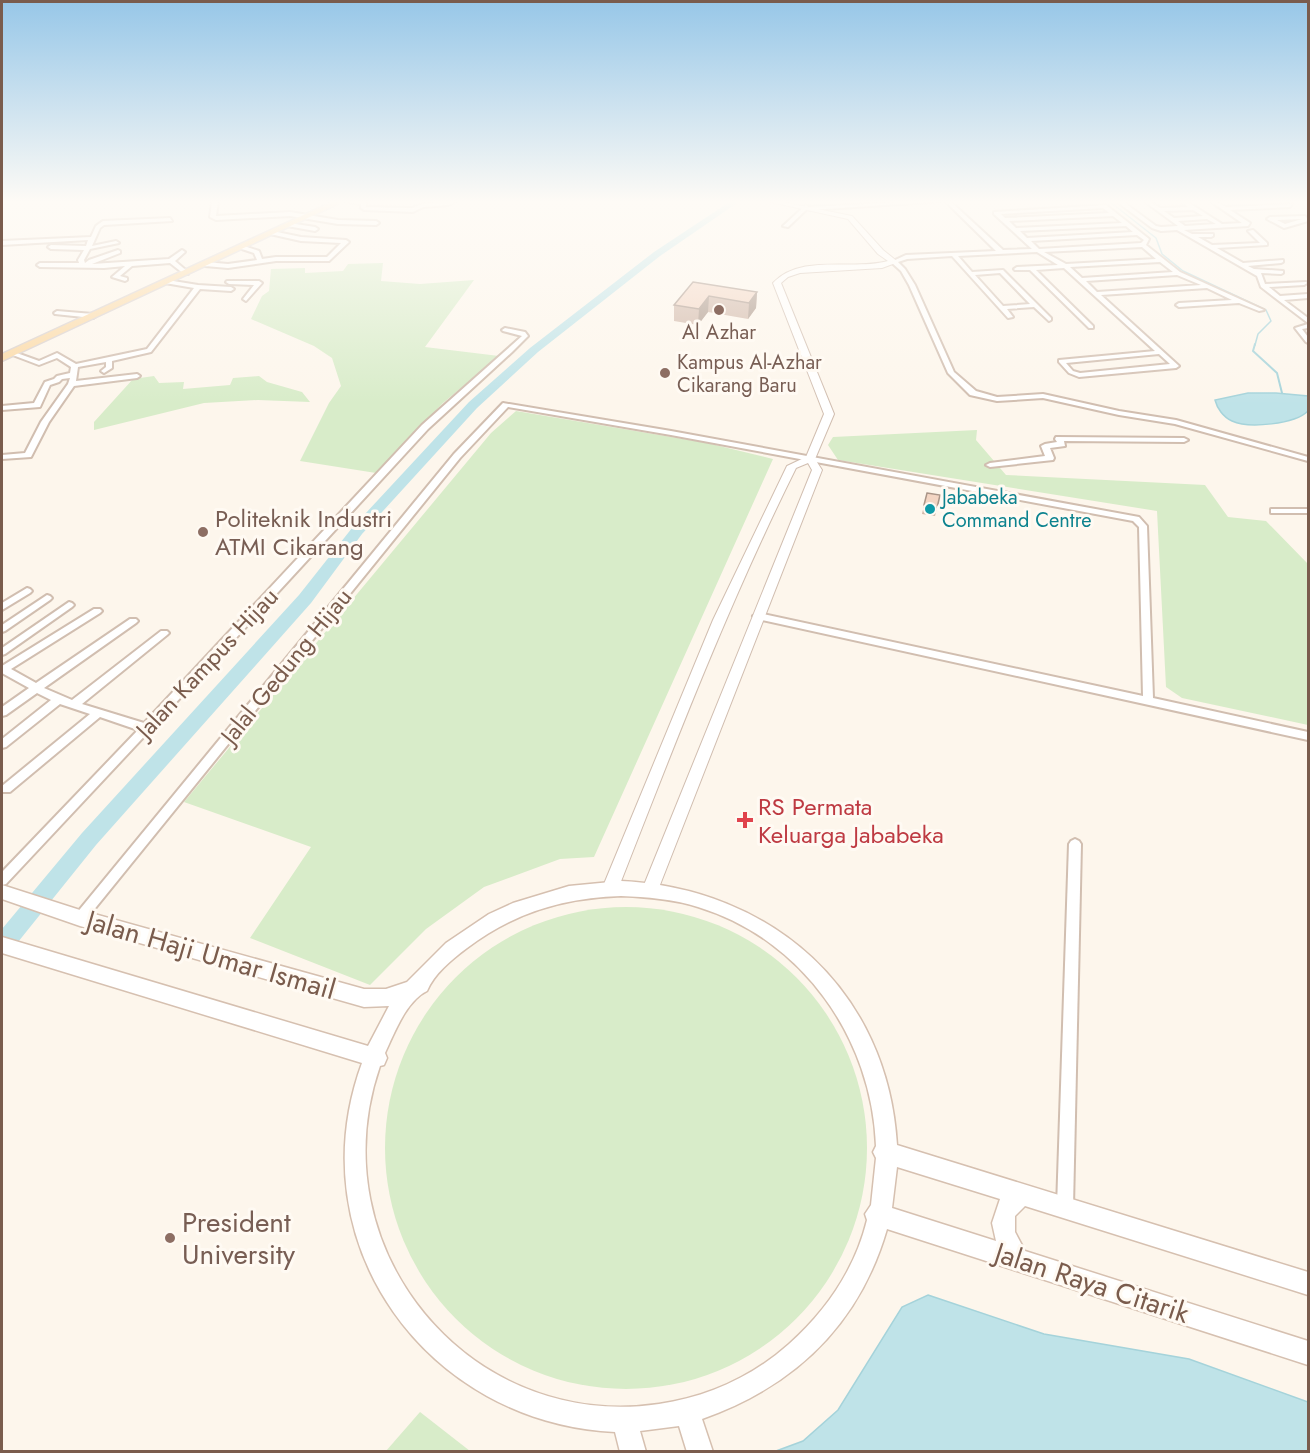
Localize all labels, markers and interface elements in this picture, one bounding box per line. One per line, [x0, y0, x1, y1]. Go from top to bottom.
marker: Al Azhar [712, 303, 726, 317]
place label: Al Azhar [682, 318, 756, 347]
place label: Kampus Al-Azhar Cikarang Baru [677, 348, 822, 400]
marker: Kampus Al-Azhar Cikarang Baru [658, 366, 672, 380]
place label: Jababeka Command Centre [939, 483, 1092, 535]
place label: Politeknik Industri ATMI Cikarang [215, 501, 392, 564]
marker: Jababeka Command Centre [923, 502, 937, 516]
marker: Politeknik Industri ATMI Cikarang [196, 525, 210, 539]
street label: Jalan Kampus Hijau [126, 580, 286, 748]
street label: Jalal Gedung Hijau [210, 581, 360, 754]
place label: RS Permata Keluarga Jababeka [758, 789, 944, 852]
marker: RS Permata Keluarga Jababeka [736, 811, 754, 829]
street label: Jalan Haji Umar Ismail [78, 899, 340, 1010]
place label: President University [182, 1202, 296, 1275]
marker: President University [163, 1231, 177, 1245]
street label: Jalan Raya Citarik [986, 1231, 1195, 1334]

